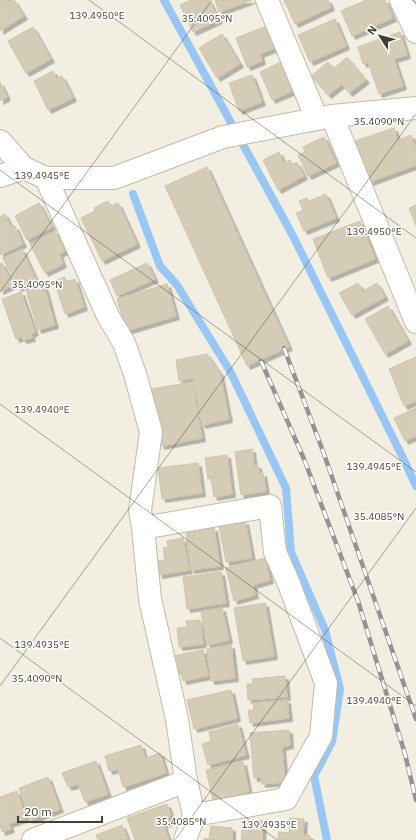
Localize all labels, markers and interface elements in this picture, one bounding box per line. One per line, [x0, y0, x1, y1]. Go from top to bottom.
text: 139.4950°E [69, 9, 125, 22]
text: 35.4095°N [182, 12, 232, 25]
north arrow [360, 16, 400, 56]
text: N [364, 23, 380, 37]
text: 35.4090°N [354, 115, 404, 128]
text: 139.4945°E [14, 169, 70, 182]
text: 139.4950°E [346, 225, 402, 238]
text: 35.4095°N [12, 278, 62, 291]
text: 139.4940°E [14, 403, 70, 416]
text: 139.4945°E [346, 460, 402, 473]
text: 35.4085°N [354, 510, 404, 523]
text: 139.4935°E [14, 638, 70, 651]
text: 35.4090°N [12, 672, 62, 685]
text: 139.4940°E [346, 694, 402, 707]
scale bar [18, 798, 102, 824]
text: 20 m [24, 804, 52, 819]
text: 35.4085°N [156, 815, 206, 828]
text: 139.4935°E [241, 818, 297, 831]

